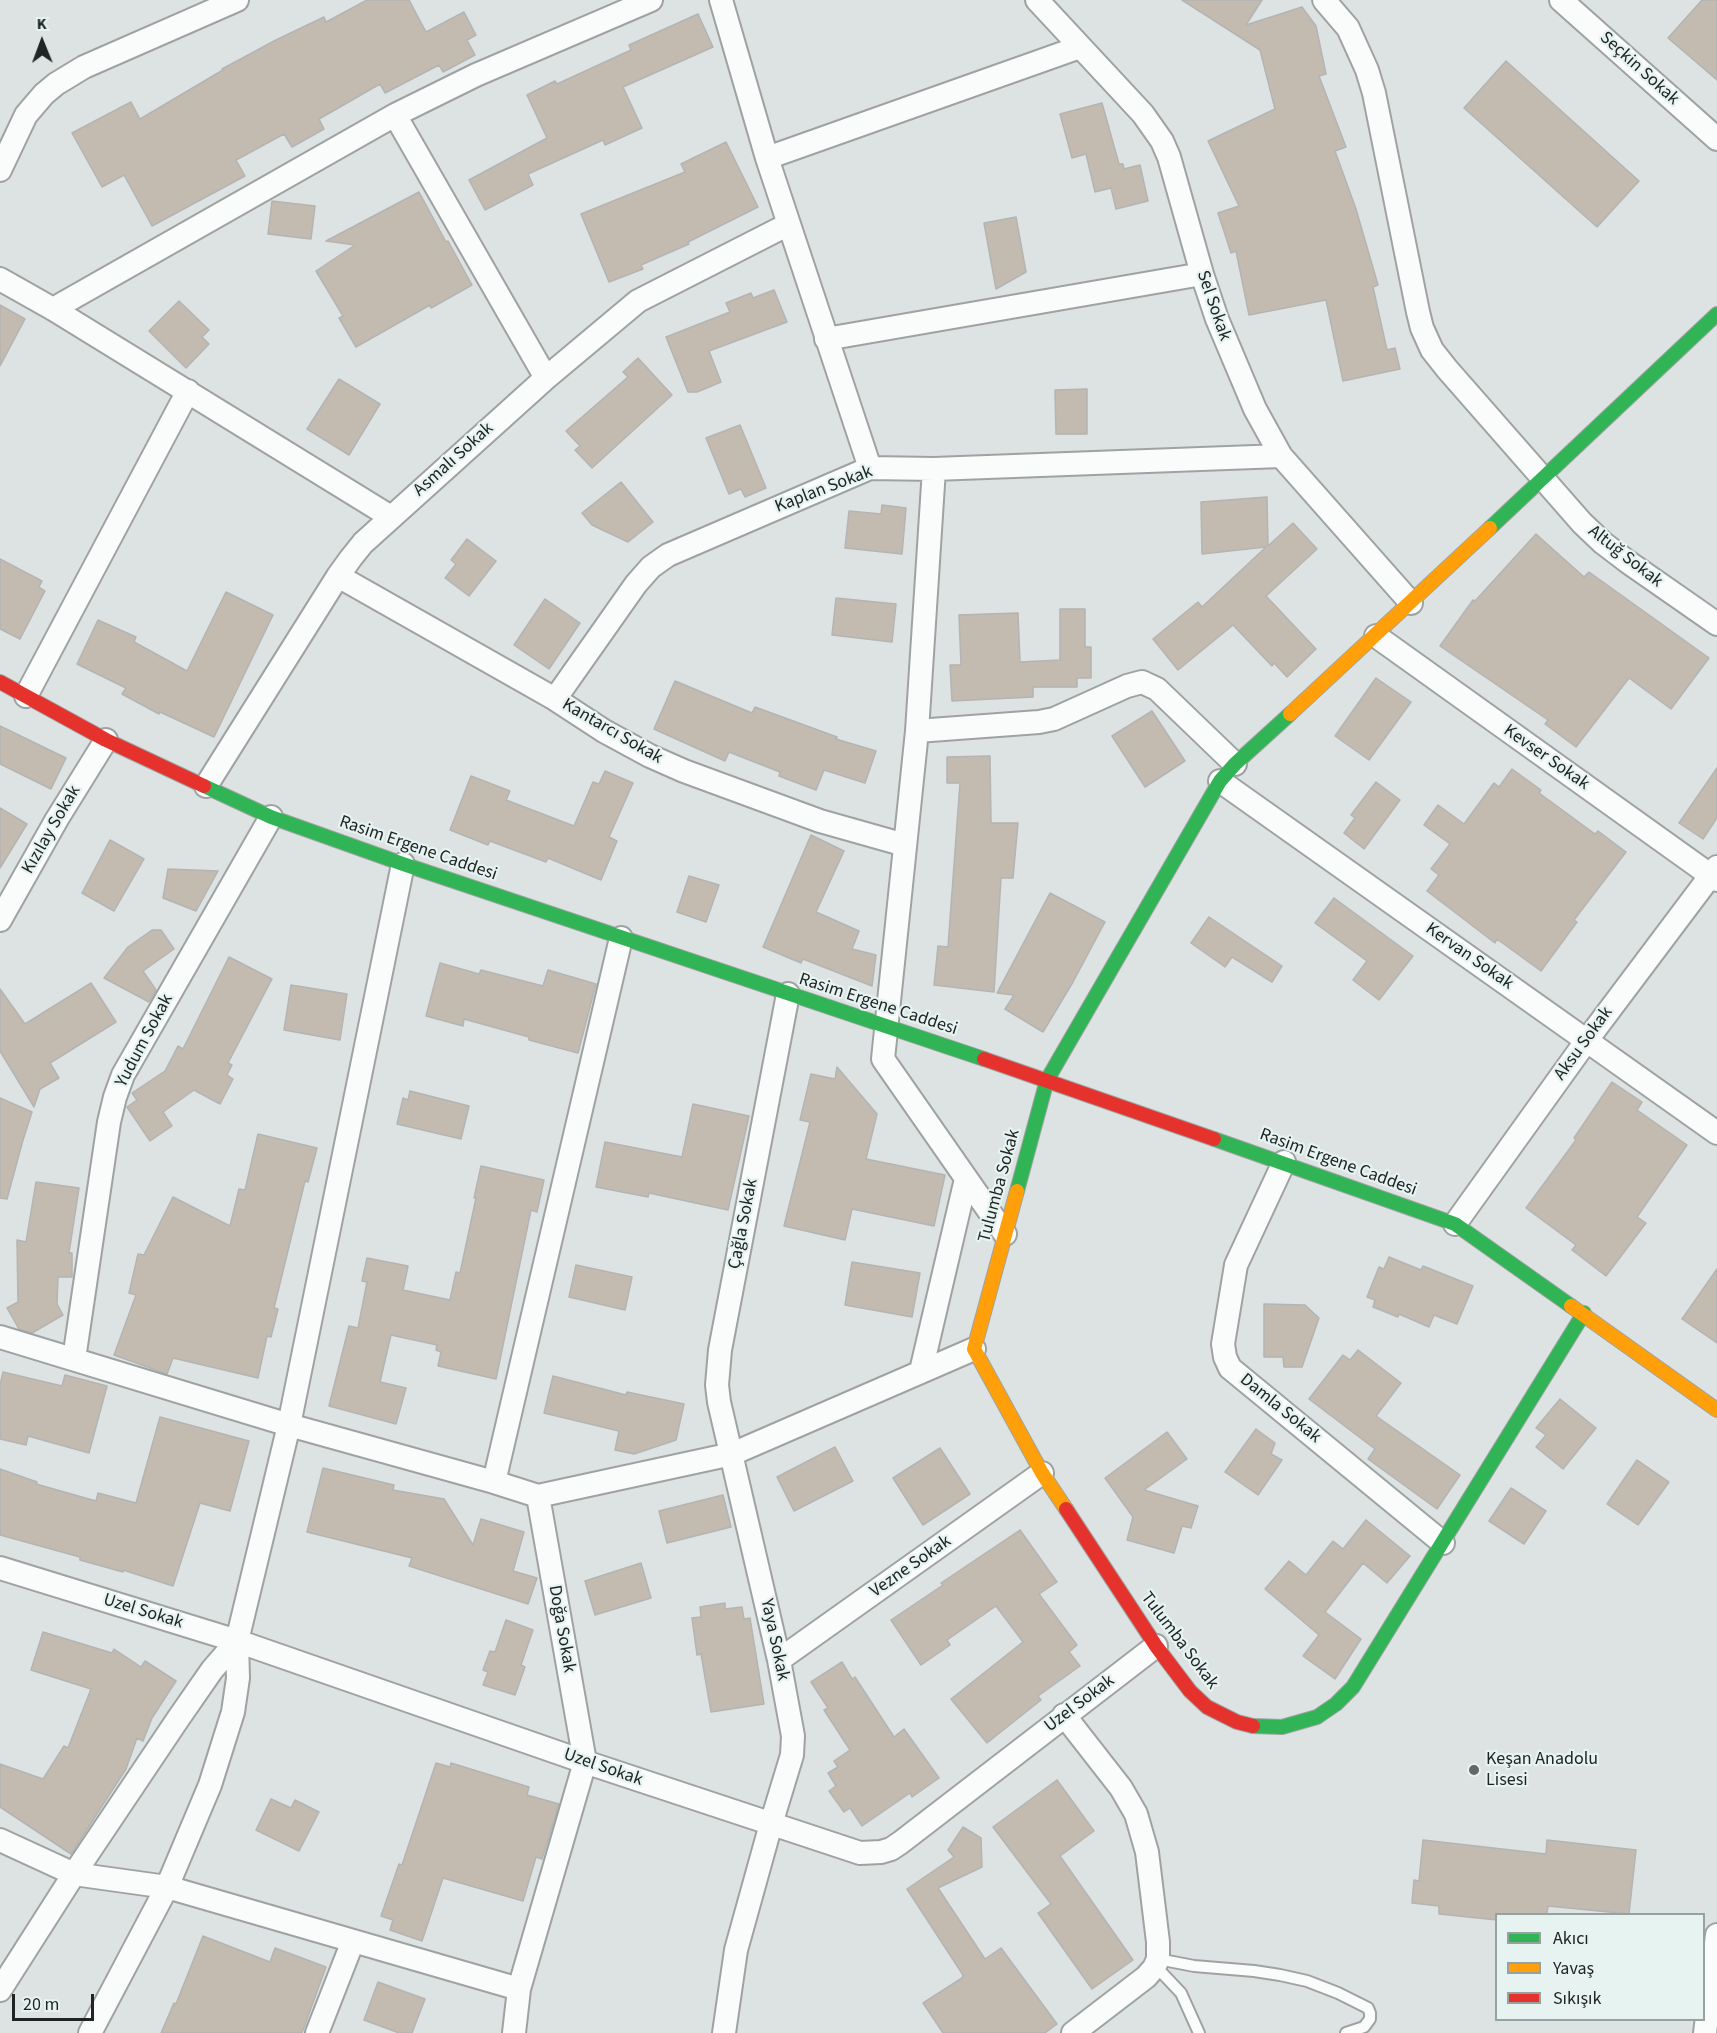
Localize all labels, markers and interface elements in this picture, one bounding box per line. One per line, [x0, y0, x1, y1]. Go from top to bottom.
north arrow [12, 12, 72, 72]
text: K [37, 13, 47, 35]
street label: Seçkin Sokak [1595, 28, 1683, 110]
street label: Sel Sokak [1191, 268, 1235, 344]
street label: Asmalı Sokak [409, 418, 499, 502]
street label: Kaplan Sokak [772, 462, 876, 518]
street label: Altuğ Sokak [1583, 521, 1667, 593]
street label: Kantarcı Sokak [558, 695, 666, 769]
street label: Kevser Sokak [1499, 720, 1593, 796]
street label: Kızılay Sokak [18, 782, 86, 878]
street label: Rasim Ergene Caddesi [336, 812, 500, 886]
street label: Kervan Sokak [1421, 919, 1517, 995]
street label: Rasim Ergene Caddesi [796, 969, 960, 1041]
street label: Yudum Sokak [111, 991, 179, 1091]
street label: Aksu Sokak [1550, 1003, 1618, 1085]
street label: Rasim Ergene Caddesi [1256, 1125, 1420, 1201]
street label: Tulumba Sokak [975, 1127, 1025, 1245]
street label: Çağla Sokak [725, 1177, 763, 1271]
street label: Damla Sokak [1235, 1370, 1325, 1448]
street label: Vezne Sokak [866, 1531, 956, 1603]
street label: Doğa Sokak [543, 1584, 579, 1674]
street label: Tulumba Sokak [1135, 1588, 1223, 1694]
street label: Uzel Sokak [101, 1590, 185, 1634]
street label: Yaya Sokak [755, 1597, 793, 1683]
street label: Uzel Sokak [1041, 1671, 1119, 1737]
street label: Uzel Sokak [561, 1744, 645, 1792]
place label: Keşan Anadolu Lisesi [1486, 1749, 1598, 1792]
marker: Keşan Anadolu Lisesi [1467, 1763, 1481, 1777]
legend [1495, 1913, 1705, 2021]
text: Akıcı [1553, 1926, 1589, 1951]
text: Yavaş [1553, 1956, 1594, 1981]
scale bar [15, 1982, 98, 2020]
text: Sıkışık [1553, 1986, 1601, 2011]
text: 20 m [23, 1992, 59, 2017]

